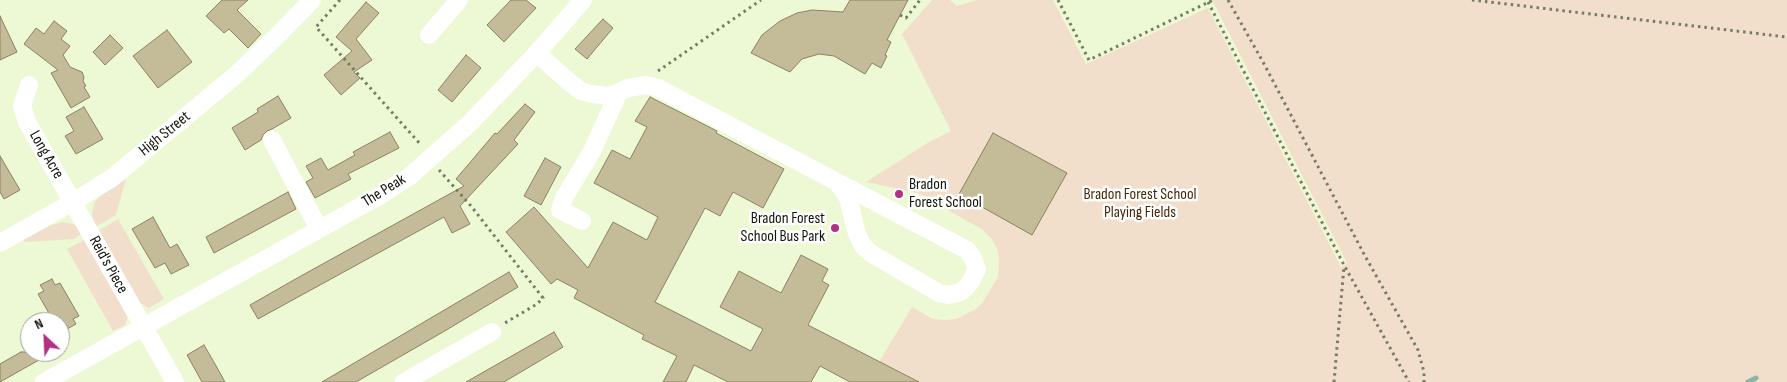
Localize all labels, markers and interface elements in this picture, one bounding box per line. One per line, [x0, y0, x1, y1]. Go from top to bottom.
street label: High Street [135, 107, 195, 161]
street label: Long Acre [25, 128, 67, 182]
street label: The Peak [359, 170, 409, 212]
place label: Bradon Forest School [909, 175, 982, 213]
park label: Bradon Forest School Playing Fields [1083, 185, 1197, 223]
marker: Bradon Forest School [893, 188, 905, 200]
place label: Bradon Forest School Bus Park [741, 209, 825, 247]
marker: Bradon Forest School Bus Park [829, 222, 841, 234]
street label: Reid's Piece [84, 233, 132, 297]
north arrow [20, 312, 70, 362]
text: N [32, 315, 46, 333]

